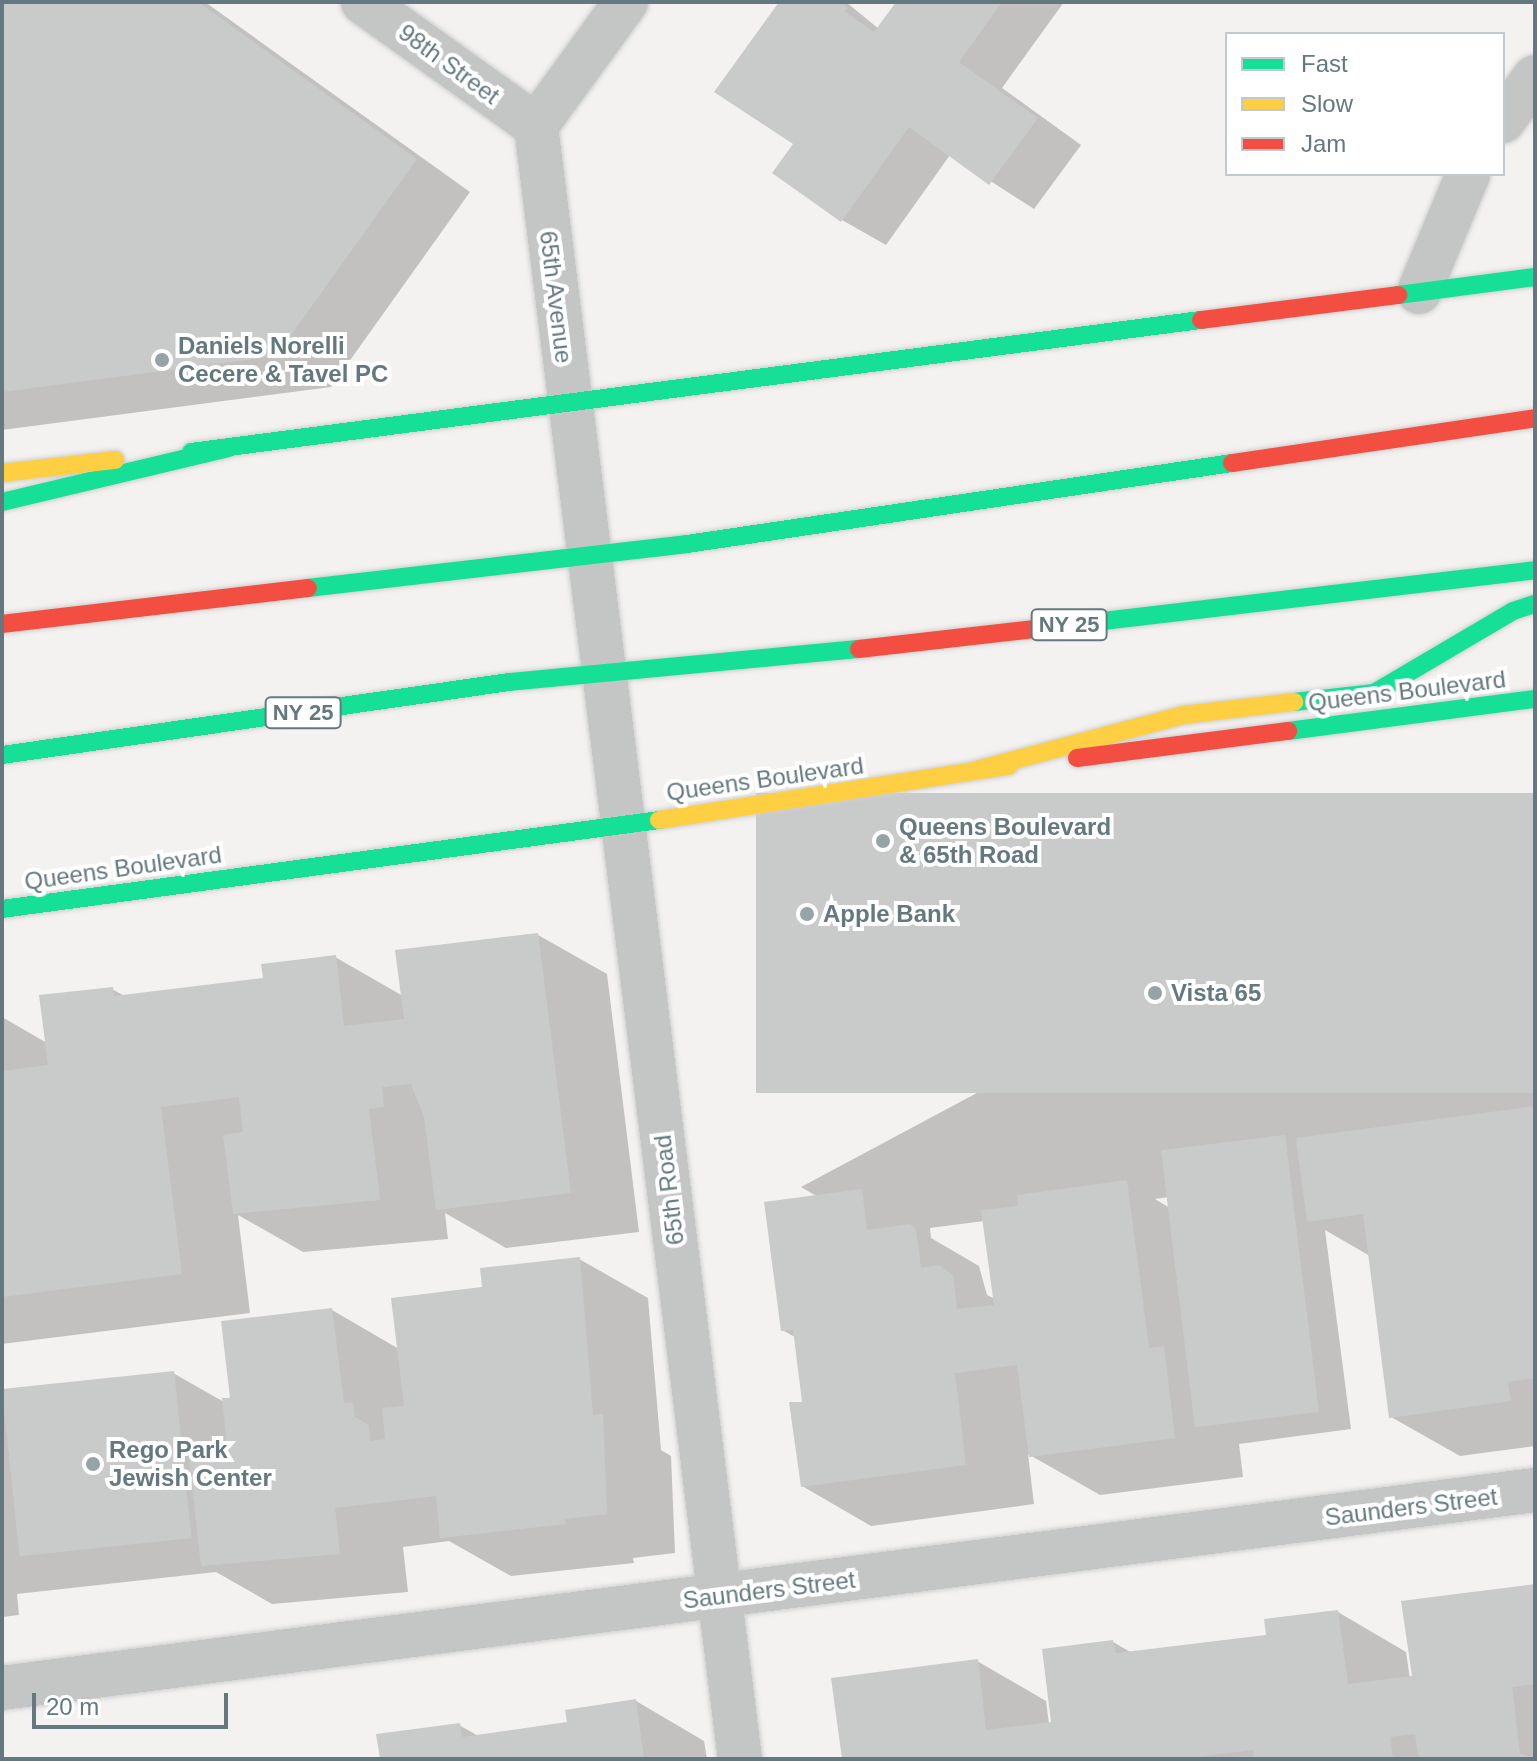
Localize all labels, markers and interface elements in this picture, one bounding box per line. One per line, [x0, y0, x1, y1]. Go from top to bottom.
street label: 98th Street [393, 18, 505, 110]
legend [1225, 32, 1505, 176]
text: Fast [1301, 50, 1348, 77]
text: Slow [1301, 90, 1353, 117]
text: Jam [1301, 130, 1346, 157]
street label: 65th Avenue [534, 229, 578, 365]
place label: Daniels Norelli Cecere & Tavel PC [178, 332, 388, 388]
marker: Daniels Norelli Cecere & Tavel PC [153, 351, 171, 369]
road number: NY 25 [1029, 607, 1109, 643]
street label: Queens Boulevard [1307, 665, 1507, 717]
road number: NY 25 [263, 695, 343, 731]
street label: Queens Boulevard [665, 751, 865, 807]
place label: Queens Boulevard & 65th Road [899, 813, 1111, 869]
marker: Queens Boulevard & 65th Road [874, 832, 892, 850]
street label: Queens Boulevard [23, 840, 223, 896]
place label: Apple Bank [823, 900, 955, 928]
marker: Apple Bank [798, 905, 816, 923]
place label: Vista 65 [1171, 979, 1261, 1007]
marker: Vista 65 [1146, 984, 1164, 1002]
street label: 65th Road [648, 1133, 690, 1247]
place label: Rego Park Jewish Center [109, 1436, 272, 1492]
marker: Rego Park Jewish Center [84, 1455, 102, 1473]
street label: Saunders Street [1323, 1482, 1499, 1532]
street label: Saunders Street [681, 1565, 857, 1615]
scale bar [36, 1677, 232, 1727]
text: 20 m [46, 1693, 99, 1720]

